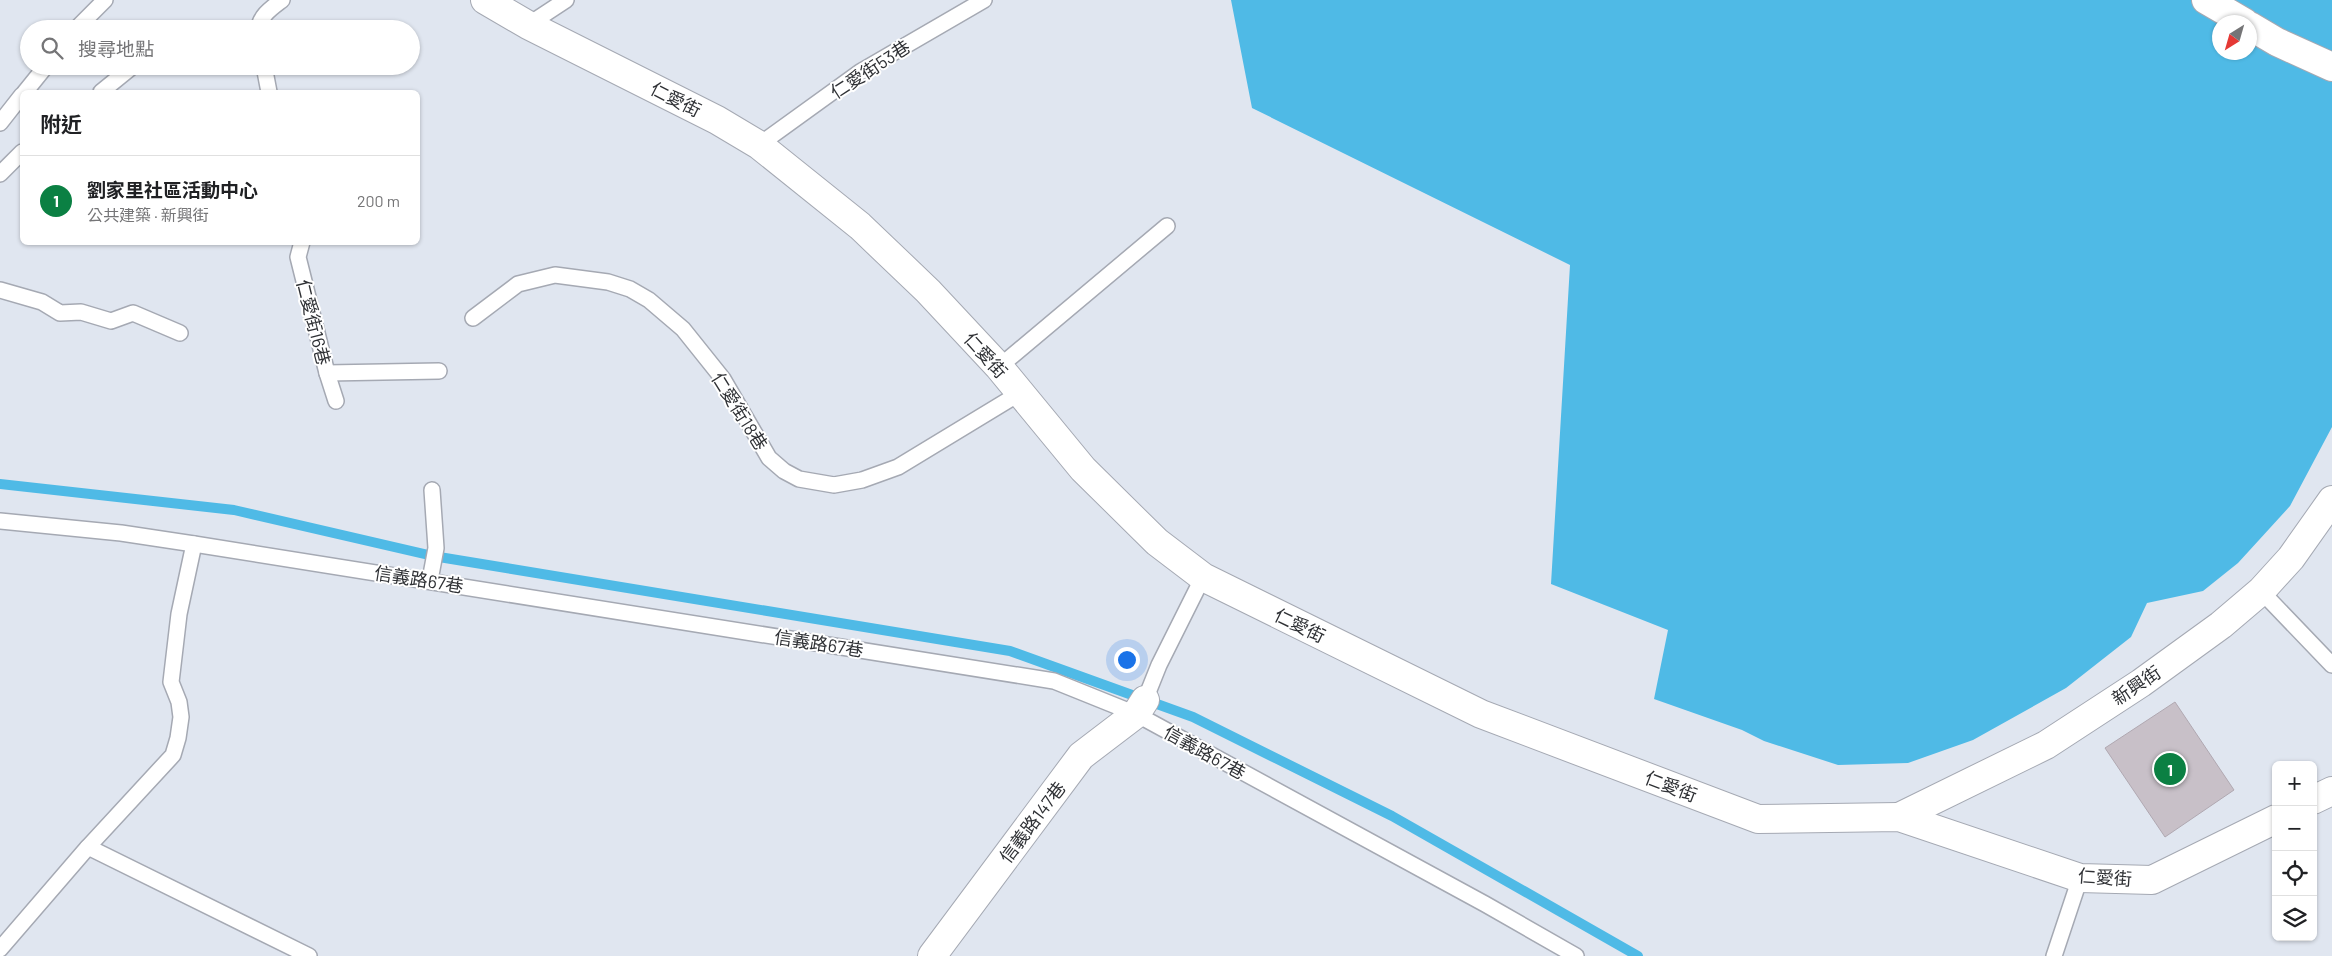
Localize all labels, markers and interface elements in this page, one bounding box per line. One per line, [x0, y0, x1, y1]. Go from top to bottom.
north arrow [2212, 15, 2257, 60]
search box [20, 20, 420, 75]
icon: search [38, 34, 66, 62]
street label: 仁愛街53巷 [826, 35, 914, 103]
text: 搜尋地點 [78, 37, 154, 60]
street label: 仁愛街 [647, 77, 705, 121]
text: 附近 [40, 111, 82, 136]
text: 劉家里社區活動中心 [87, 178, 258, 201]
text: 1 [53, 191, 59, 210]
text: 200 m [357, 191, 400, 210]
text: 公共建築 · 新興街 [87, 205, 209, 224]
street label: 仁愛街16巷 [293, 277, 335, 367]
street label: 仁愛街 [960, 328, 1012, 382]
street label: 仁愛街18巷 [707, 368, 773, 454]
street label: 信義路67巷 [373, 561, 465, 597]
street label: 仁愛街 [1271, 603, 1329, 647]
street label: 信義路67巷 [773, 625, 865, 661]
your location [1114, 647, 1140, 673]
street label: 新興街 [2107, 661, 2165, 709]
street label: 信義路67巷 [1160, 721, 1250, 783]
pin: 1 [2154, 750, 2186, 788]
map controls [2272, 761, 2317, 941]
button: + [2272, 761, 2317, 806]
street label: 仁愛街 [1642, 766, 1700, 806]
street label: 信義路147巷 [994, 777, 1070, 867]
button: − [2272, 806, 2317, 851]
button: locate [2272, 851, 2317, 896]
street label: 仁愛街 [2077, 864, 2133, 890]
button: layers [2272, 896, 2317, 941]

